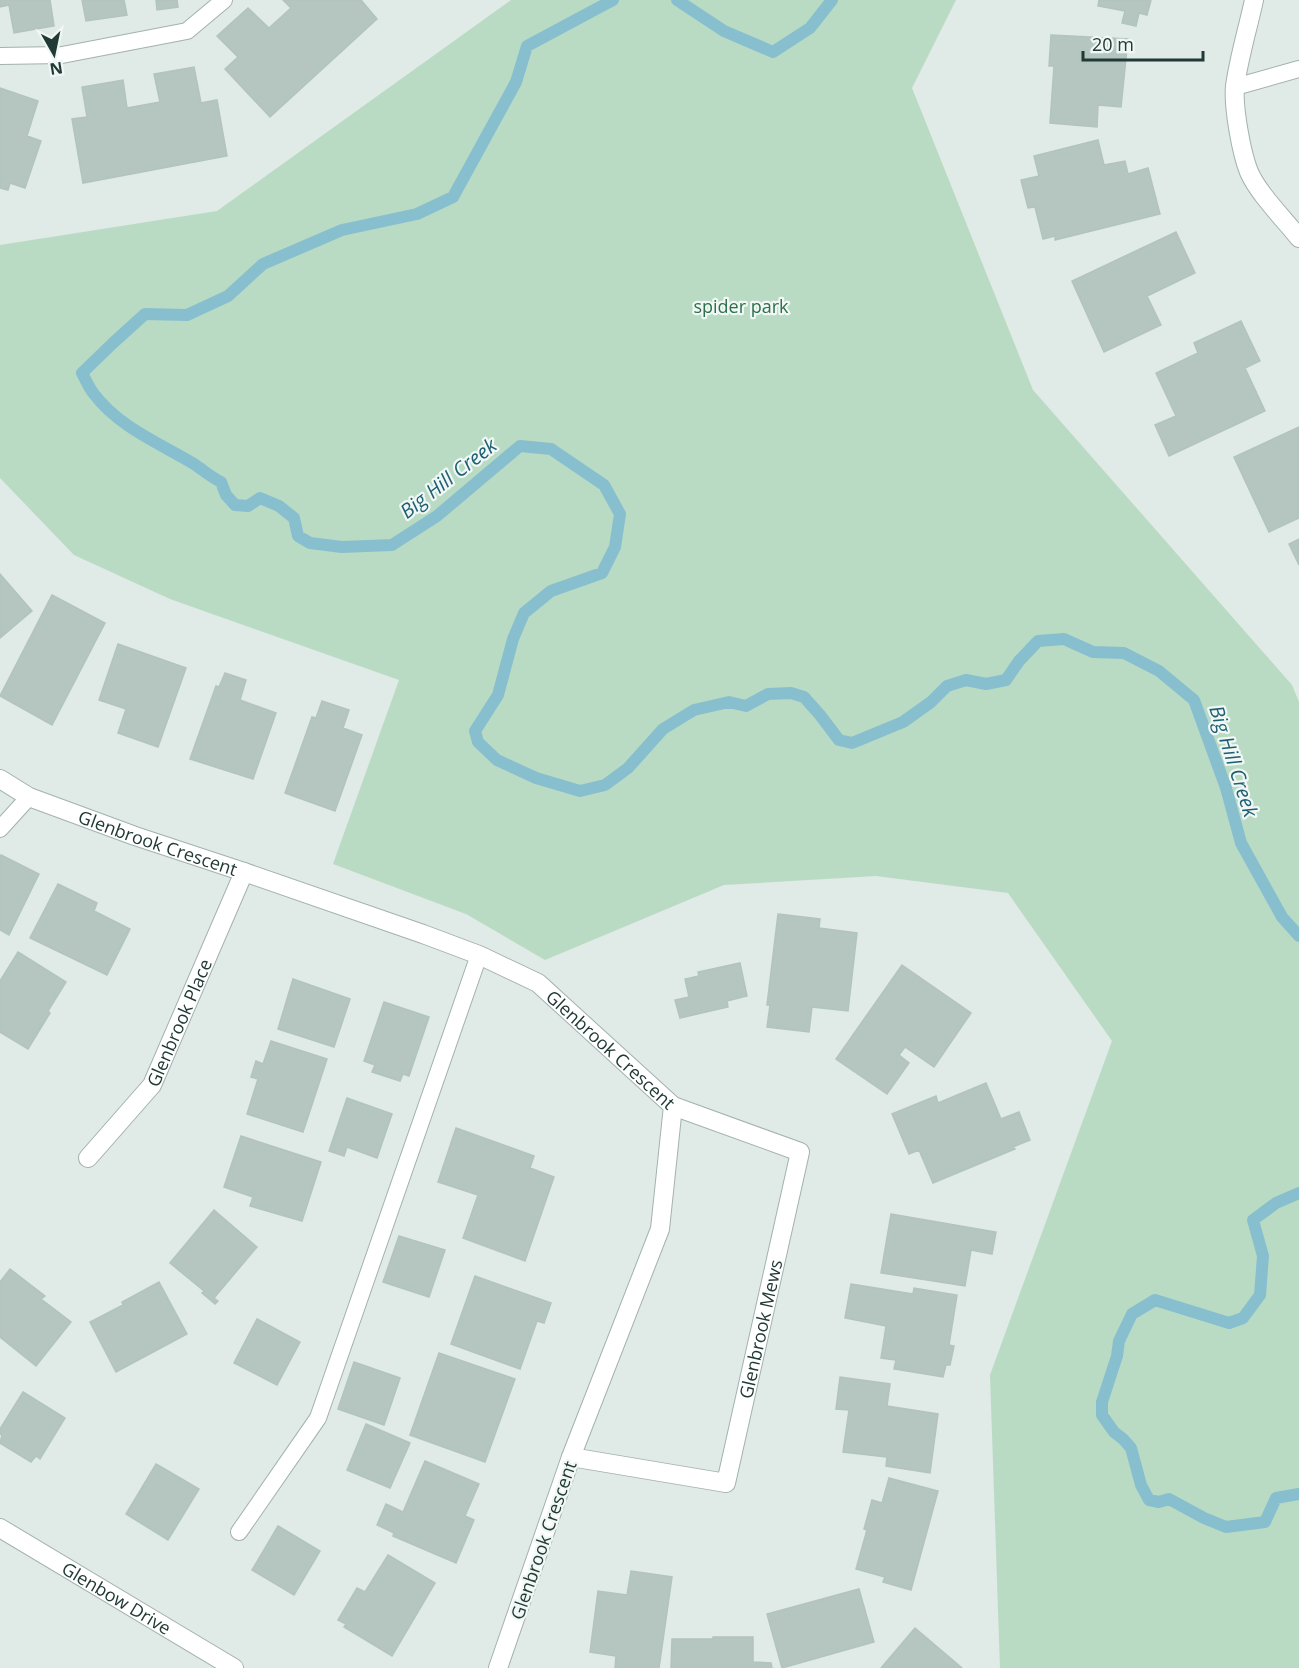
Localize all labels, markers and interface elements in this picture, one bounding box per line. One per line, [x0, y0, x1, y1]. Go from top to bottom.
north arrow [24, 24, 84, 84]
scale bar [1083, 24, 1203, 62]
text: 20 m [1092, 32, 1134, 56]
text: N [48, 57, 64, 81]
park label: spider park [693, 294, 789, 318]
water label: Big Hill Creek [394, 431, 503, 524]
water label: Big Hill Creek [1203, 702, 1265, 821]
street label: Glenbrook Crescent [75, 804, 241, 881]
street label: Glenbrook Place [141, 955, 217, 1090]
street label: Glenbrook Crescent [541, 984, 681, 1114]
street label: Glenbrook Mews [733, 1257, 788, 1401]
street label: Glenbrook Crescent [505, 1457, 581, 1623]
street label: Glenbow Drive [58, 1556, 176, 1640]

